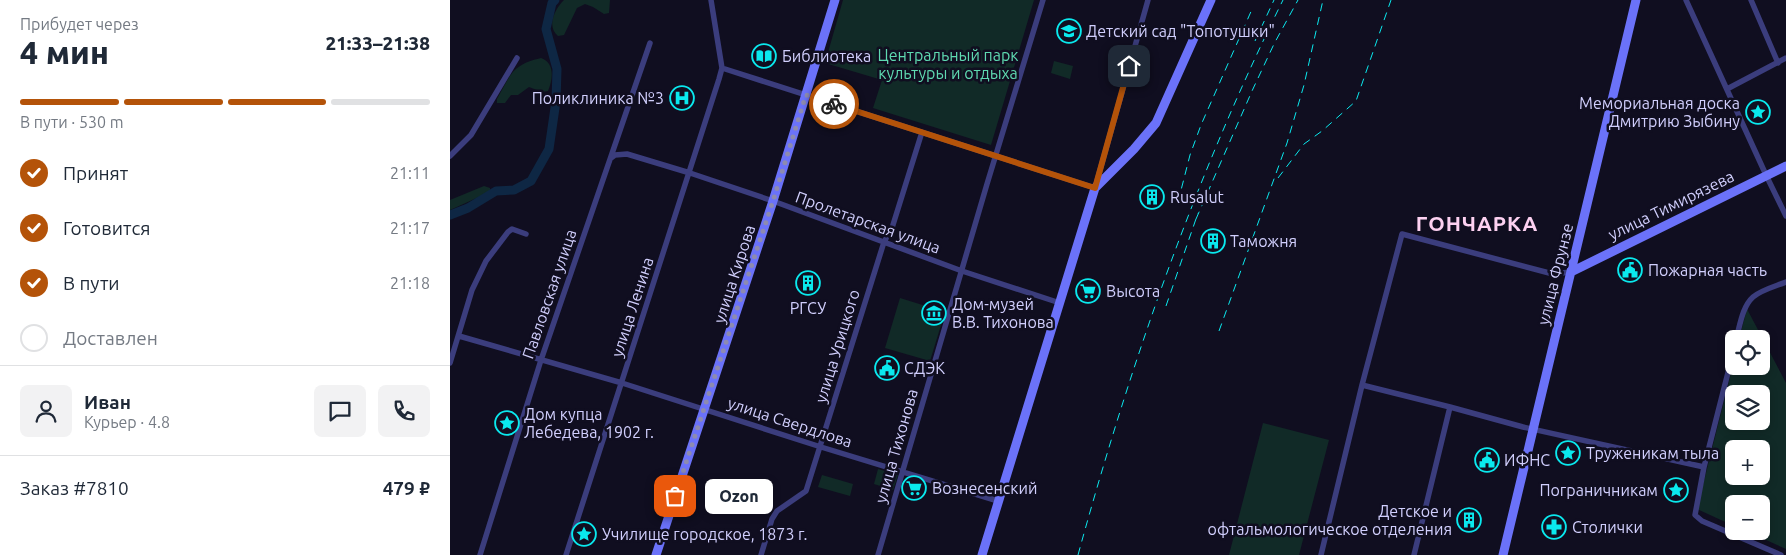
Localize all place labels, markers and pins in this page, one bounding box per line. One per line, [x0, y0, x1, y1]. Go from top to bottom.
school or university icon: Детский сад "Топотушки" [1056, 18, 1082, 44]
place label: Детский сад "Топотушки" [1086, 22, 1275, 40]
library icon: Библиотека [751, 43, 777, 69]
pin [1108, 45, 1150, 87]
place label: Библиотека [782, 47, 871, 65]
hospital icon: Поликлиника №3 [669, 85, 695, 111]
place label: Поликлиника №3 [532, 89, 664, 107]
place label: Мемориальная доска Дмитрию Зыбину [1579, 94, 1740, 130]
place icon: Мемориальная доска Дмитрию Зыбину [1745, 99, 1771, 125]
building icon: Rusalut [1139, 184, 1165, 210]
place label: Rusalut [1170, 188, 1225, 206]
building icon: Таможня [1200, 228, 1226, 254]
place label: Таможня [1230, 232, 1297, 250]
public building icon: Пожарная часть [1617, 257, 1643, 283]
place label: Пожарная часть [1648, 261, 1767, 279]
building icon: РГСУ [795, 270, 821, 296]
supermarket icon: Высота [1075, 278, 1101, 304]
place label: Высота [1106, 282, 1160, 300]
place label: Дом-музей В.В. Тихонова [952, 295, 1054, 331]
place label: РГСУ [790, 299, 826, 317]
museum icon: Дом-музей В.В. Тихонова [921, 300, 947, 326]
public building icon: СДЭК [874, 355, 900, 381]
place label: СДЭК [904, 359, 945, 377]
place label: Дом купца Лебедева, 1902 г. [524, 405, 654, 441]
place icon: Дом купца Лебедева, 1902 г. [494, 410, 520, 436]
place icon: Труженикам тыла [1555, 440, 1581, 466]
place label: Труженикам тыла [1586, 444, 1719, 462]
public building icon: ИФНС [1474, 447, 1500, 473]
place label: ИФНС [1504, 451, 1550, 469]
pin [654, 475, 696, 517]
supermarket icon: Вознесенский [901, 475, 927, 501]
place icon: Пограничникам [1663, 477, 1689, 503]
callout: Ozon [705, 478, 772, 514]
place label: Вознесенский [932, 479, 1037, 497]
place label: Пограничникам [1539, 481, 1658, 499]
place label: Детское и офтальмологическое отделения [1208, 502, 1452, 538]
building icon: Детское и офтальмологическое отделения [1456, 507, 1482, 533]
pharmacy icon: Столички [1541, 514, 1567, 540]
place label: Столички [1572, 518, 1643, 536]
place icon: Училище городское, 1873 г. [571, 521, 597, 547]
place label: Училище городское, 1873 г. [602, 525, 807, 543]

